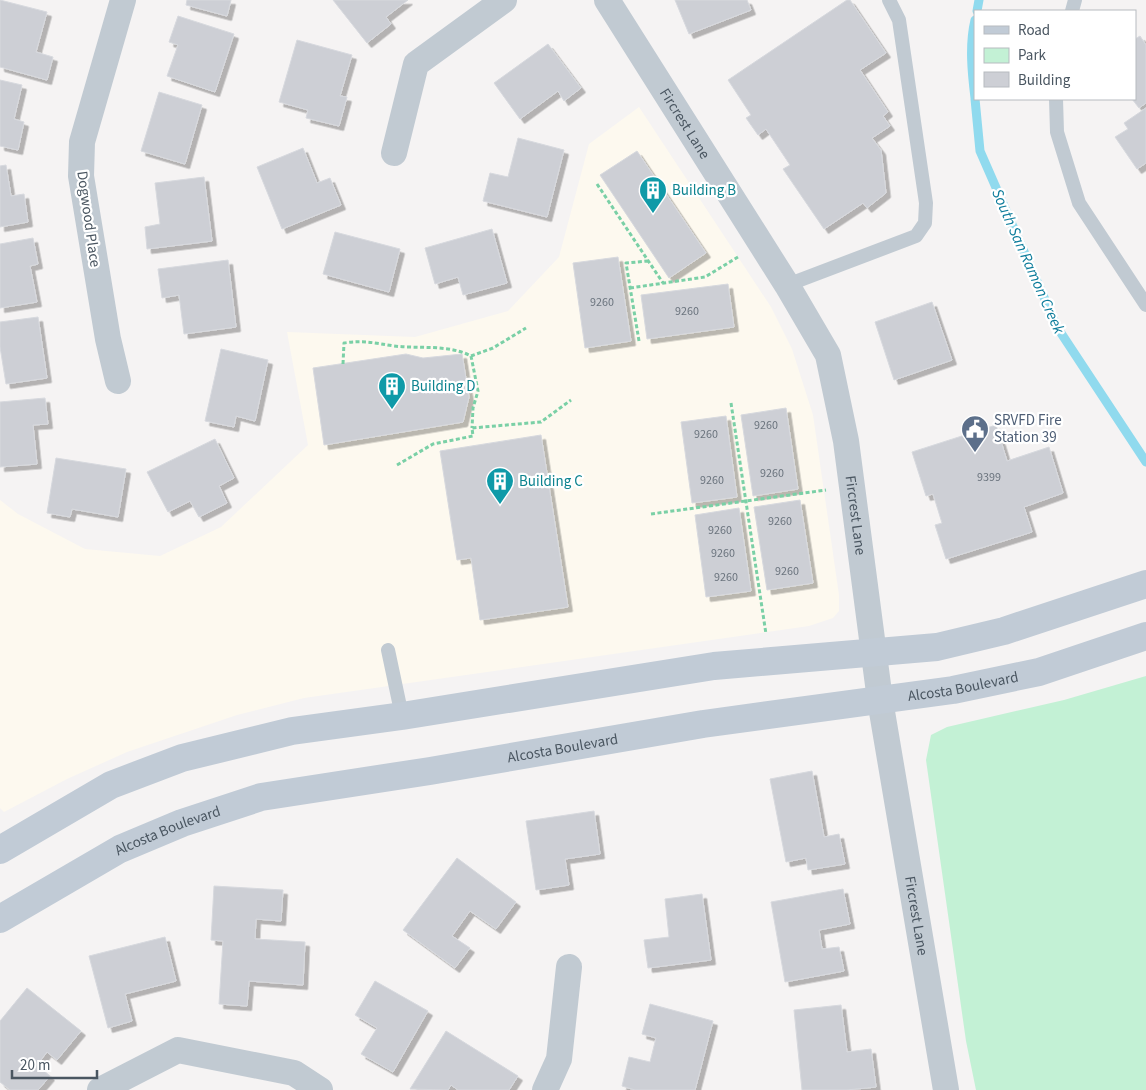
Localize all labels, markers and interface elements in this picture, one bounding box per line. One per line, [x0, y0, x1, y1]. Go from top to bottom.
legend [974, 10, 1136, 100]
text: Road [1018, 20, 1050, 41]
text: Park [1018, 45, 1047, 66]
text: Building [1018, 70, 1071, 91]
street label: Fircrest Lane [654, 84, 715, 163]
street label: Dogwood Place [71, 170, 106, 269]
building icon: Building B [638, 175, 668, 214]
place label: Building B [672, 180, 736, 201]
water label: South San Ramon Creek [986, 185, 1070, 338]
house number: 9260 [590, 294, 614, 311]
house number: 9260 [675, 303, 699, 320]
building icon: Building D [377, 371, 407, 410]
place label: Building D [411, 376, 476, 397]
place label: SRVFD Fire Station 39 [994, 410, 1062, 448]
public building icon: SRVFD Fire Station 39 [960, 414, 990, 453]
house number: 9260 [754, 417, 778, 434]
house number: 9260 [694, 426, 718, 443]
house number: 9260 [760, 465, 784, 482]
building icon: Building C [485, 466, 515, 505]
house number: 9399 [977, 469, 1001, 486]
place label: Building C [519, 471, 583, 492]
house number: 9260 [700, 472, 724, 489]
street label: Fircrest Lane [840, 474, 871, 556]
house number: 9260 [768, 513, 792, 530]
house number: 9260 [708, 522, 732, 539]
house number: 9260 [711, 545, 735, 562]
house number: 9260 [775, 563, 799, 580]
house number: 9260 [714, 569, 738, 586]
street label: Alcosta Boulevard [906, 667, 1020, 707]
street label: Alcosta Boulevard [506, 729, 620, 769]
street label: Alcosta Boulevard [111, 801, 223, 861]
street label: Fircrest Lane [899, 874, 933, 957]
scale bar [12, 1048, 98, 1080]
text: 20 m [20, 1055, 50, 1076]

